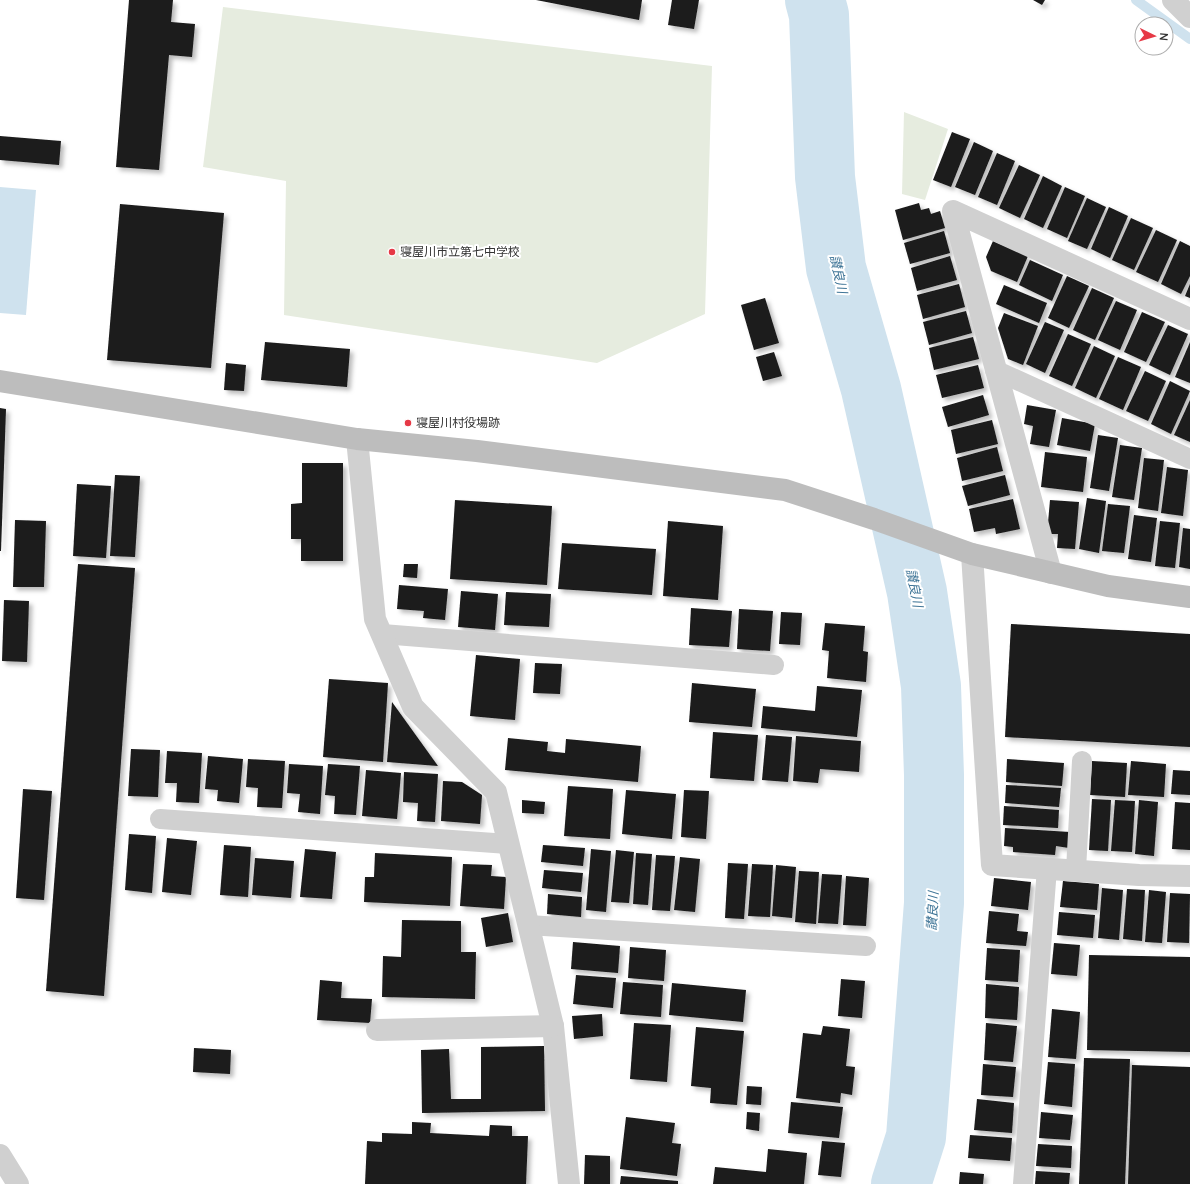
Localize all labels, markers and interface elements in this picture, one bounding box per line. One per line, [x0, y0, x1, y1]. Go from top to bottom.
north arrow [1134, 16, 1174, 56]
text: N [1157, 32, 1172, 42]
place label: 寝屋川市立第七中学校 [400, 243, 520, 260]
marker: 寝屋川市立第七中学校 [387, 247, 397, 257]
water label: 讃良川 [826, 253, 852, 297]
place label: 寝屋川村役場跡 [416, 414, 500, 431]
marker: 寝屋川村役場跡 [403, 418, 413, 428]
water label: 讃良川 [902, 567, 928, 611]
water label: 讃良川 [922, 889, 942, 931]

